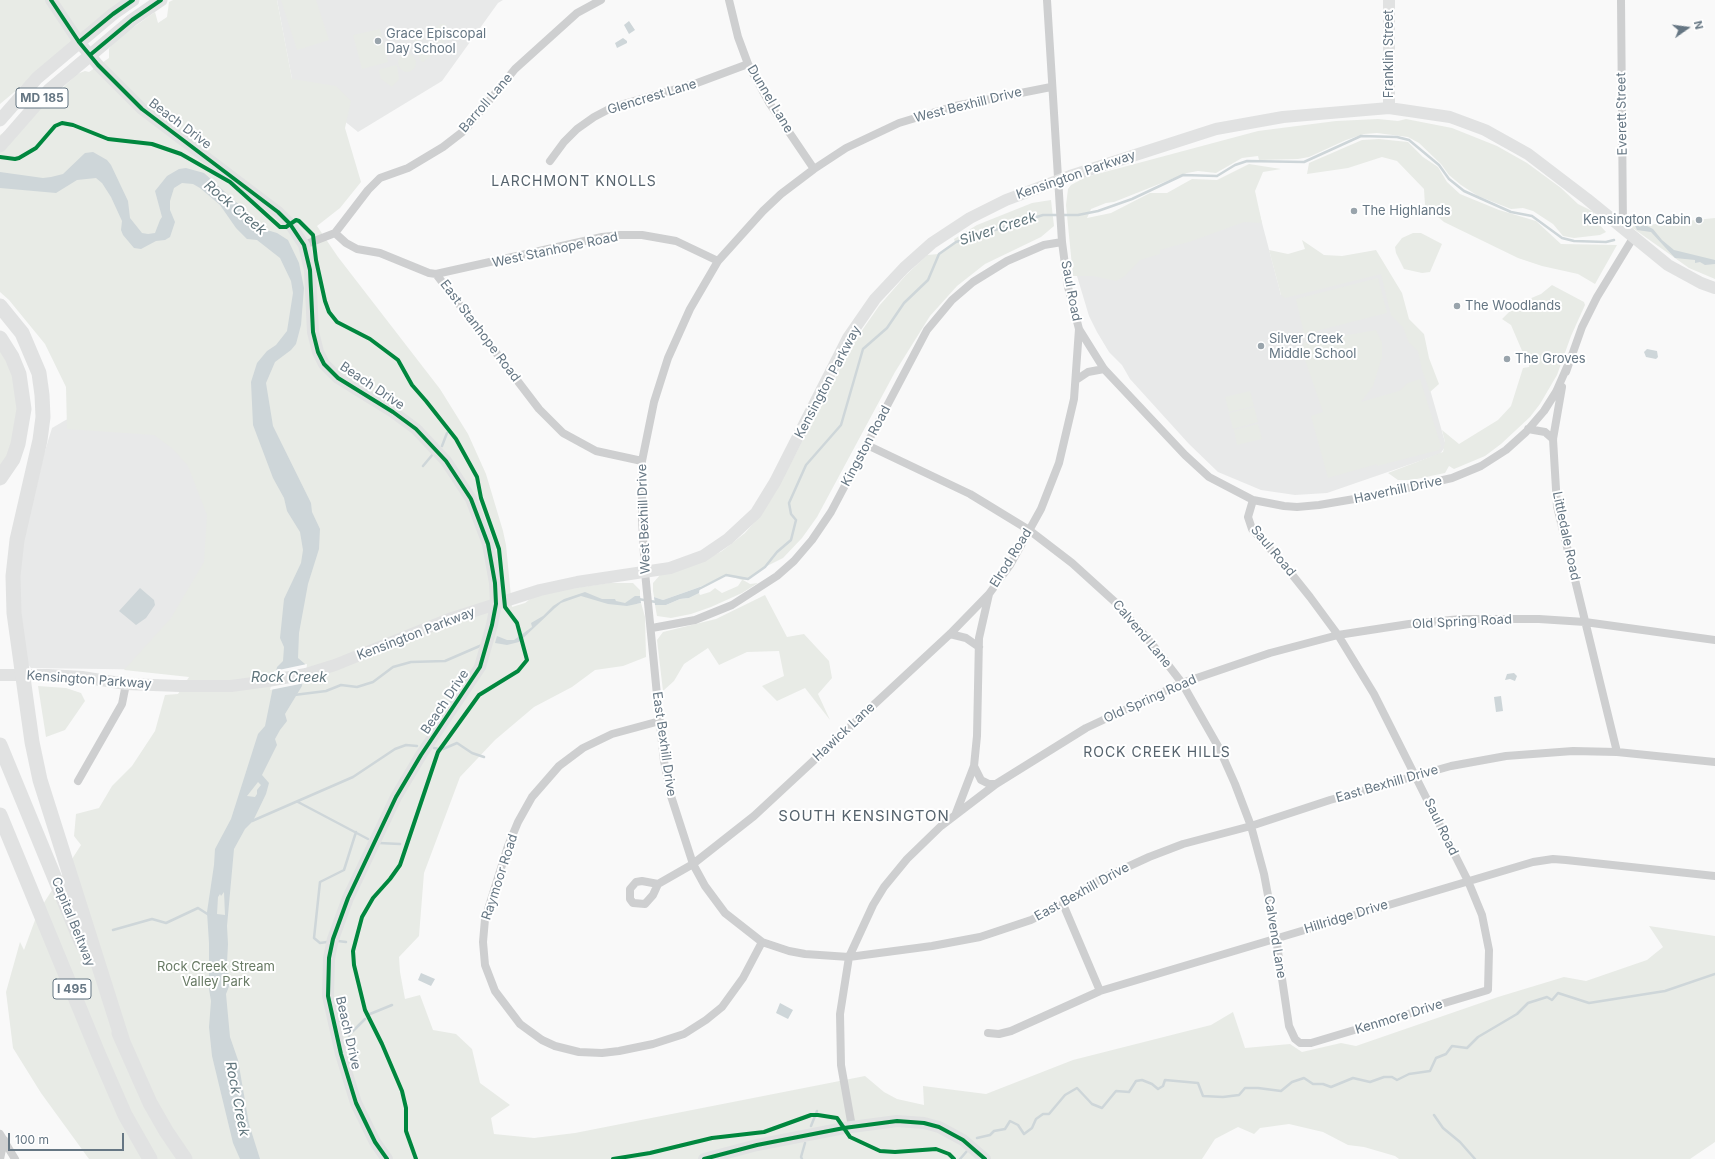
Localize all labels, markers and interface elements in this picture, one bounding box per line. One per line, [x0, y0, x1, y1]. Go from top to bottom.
north arrow [1667, 8, 1707, 48]
street label: Franklin Street [1381, 10, 1397, 98]
text: N [1691, 19, 1706, 31]
place label: Grace Episcopal Day School [386, 26, 486, 57]
marker: Grace Episcopal Day School [373, 36, 383, 46]
street label: Dunnel Lane [744, 62, 796, 136]
street label: Barroll Lane [456, 70, 516, 136]
street label: Everett Street [1613, 72, 1631, 156]
street label: Glencrest Lane [606, 76, 698, 118]
street label: West Bexhill Drive [913, 84, 1023, 126]
road number: MD 185 [16, 88, 68, 108]
street label: Beach Drive [146, 95, 214, 153]
street label: Kensington Parkway [1014, 147, 1138, 203]
district label: LARCHMONT KNOLLS [491, 174, 657, 190]
water label: Rock Creek [201, 177, 269, 239]
place label: The Highlands [1362, 203, 1451, 219]
marker: The Highlands [1349, 206, 1359, 216]
water label: Silver Creek [957, 209, 1039, 249]
place label: Kensington Cabin [1583, 212, 1691, 228]
marker: Kensington Cabin [1694, 215, 1704, 225]
street label: West Stanhope Road [491, 229, 619, 271]
street label: Saul Road [1057, 259, 1085, 323]
street label: East Stanhope Road [437, 277, 523, 385]
place label: The Woodlands [1465, 298, 1561, 314]
marker: The Woodlands [1452, 301, 1462, 311]
street label: Kensington Parkway [792, 323, 864, 441]
place label: Silver Creek Middle School [1269, 331, 1356, 362]
marker: Silver Creek Middle School [1256, 341, 1266, 351]
place label: The Groves [1515, 351, 1586, 367]
marker: The Groves [1502, 354, 1512, 364]
street label: Beach Drive [337, 359, 407, 413]
street label: Kingston Road [838, 403, 894, 489]
street label: West Bexhill Drive [634, 464, 654, 574]
street label: Haverhill Drive [1353, 473, 1443, 507]
street label: Littledale Road [1549, 490, 1583, 582]
street label: Saul Road [1247, 522, 1299, 580]
street label: Elrod Road [987, 526, 1035, 590]
street label: Calvend Lane [1109, 597, 1175, 671]
street label: Kensington Parkway [355, 604, 477, 664]
street label: Old Spring Road [1412, 612, 1512, 632]
street label: Beach Drive [418, 667, 472, 737]
street label: Kensington Parkway [26, 668, 152, 692]
water label: Rock Creek [251, 670, 327, 686]
street label: Old Spring Road [1101, 672, 1199, 726]
street label: East Bexhill Drive [649, 691, 679, 797]
street label: Hawick Lane [810, 699, 878, 765]
district label: ROCK CREEK HILLS [1083, 745, 1231, 761]
street label: East Bexhill Drive [1334, 762, 1440, 806]
street label: Saul Road [1421, 796, 1461, 858]
district label: SOUTH KENSINGTON [778, 807, 950, 825]
street label: Raymoor Road [479, 832, 521, 922]
street label: East Bexhill Drive [1032, 860, 1132, 924]
street label: Capital Beltway [48, 875, 98, 969]
street label: Calvend Lane [1261, 894, 1289, 980]
street label: Hillridge Drive [1302, 897, 1390, 937]
park label: Rock Creek Stream Valley Park [157, 959, 275, 990]
road number: I 495 [53, 979, 91, 999]
street label: Beach Drive [332, 995, 364, 1071]
street label: Kenmore Drive [1353, 996, 1445, 1038]
water label: Rock Creek [222, 1060, 252, 1138]
scale bar [10, 1125, 126, 1151]
text: 100 m [15, 1132, 49, 1147]

